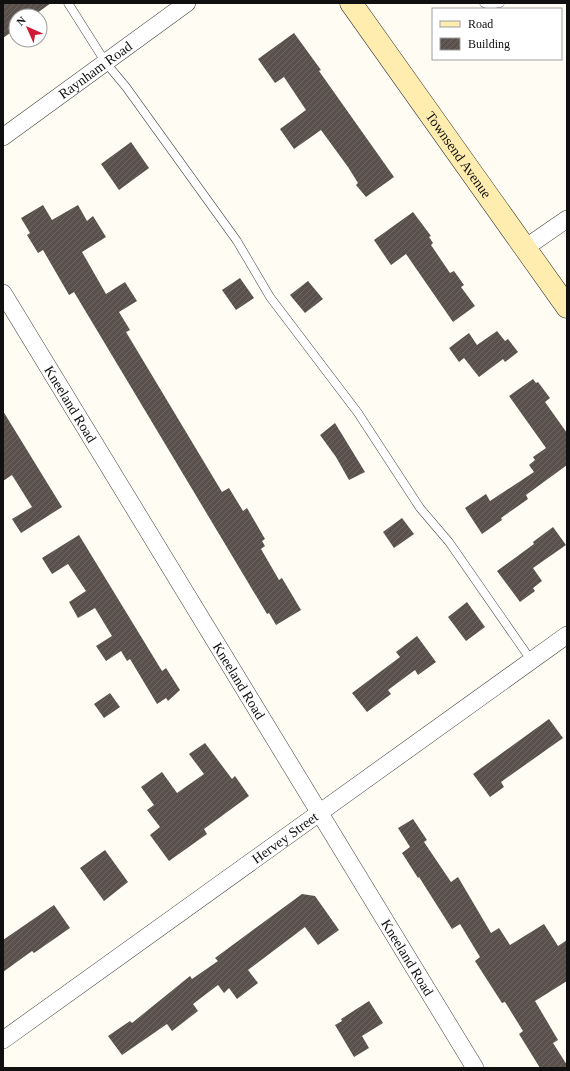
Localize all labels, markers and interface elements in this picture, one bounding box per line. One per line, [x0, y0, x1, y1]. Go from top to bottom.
north arrow [8, 8, 48, 48]
legend [432, 8, 562, 60]
text: N [14, 14, 28, 28]
text: Road [468, 17, 493, 31]
text: Building [468, 37, 510, 51]
street label: Raynham Road [56, 39, 135, 102]
street label: Townsend Avenue [422, 109, 494, 201]
street label: Kneeland Road [41, 363, 99, 445]
street label: Kneeland Road [210, 640, 268, 722]
street label: Hervey Street [249, 809, 321, 867]
street label: Kneeland Road [378, 917, 436, 999]

